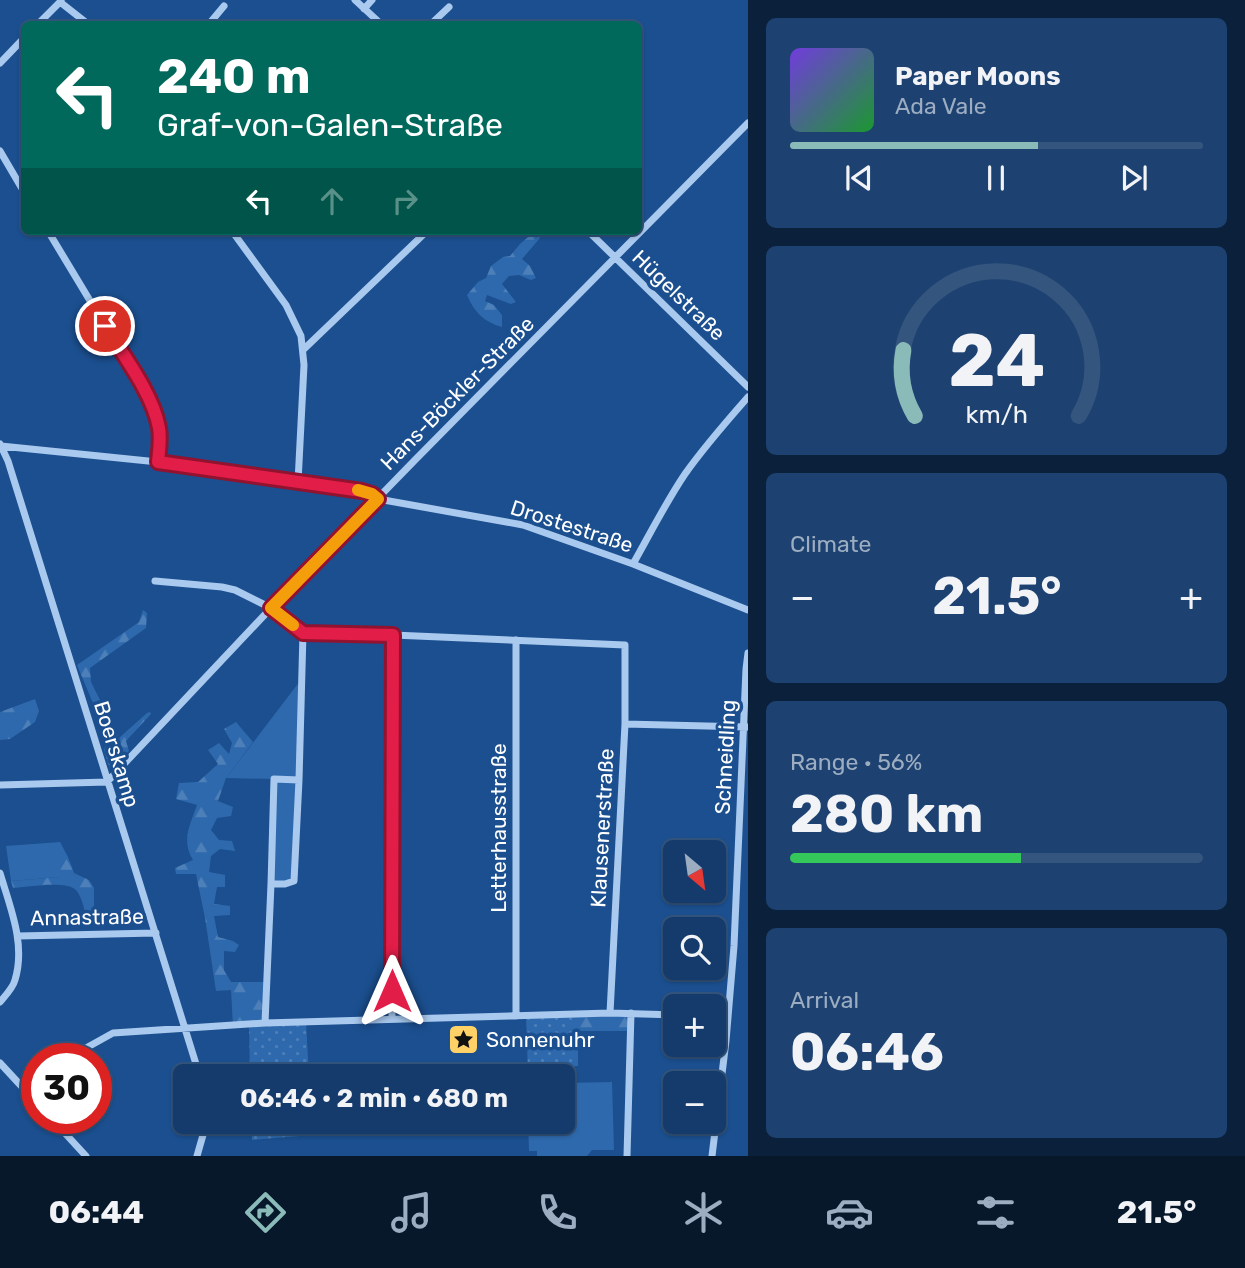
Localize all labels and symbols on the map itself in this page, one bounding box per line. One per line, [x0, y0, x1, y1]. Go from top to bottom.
street label: Hügelstraße [627, 245, 731, 345]
pin [75, 296, 135, 356]
street label: Hans-Böckler-Straße [375, 311, 539, 475]
street label: Drostestraße [508, 494, 636, 558]
street label: Boerskamp [89, 698, 145, 810]
street label: Schneidling [710, 699, 740, 815]
street label: Letterhausstraße [486, 743, 511, 913]
street label: Klausenerstraße [585, 748, 619, 908]
north arrow [663, 840, 726, 903]
street label: Annastraße [30, 904, 144, 930]
position arrow [355, 954, 429, 1028]
place icon: Sonnenuhr [446, 1022, 480, 1056]
place label: Sonnenuhr [486, 1027, 594, 1052]
speed limit sign: 30 [21, 1043, 112, 1134]

